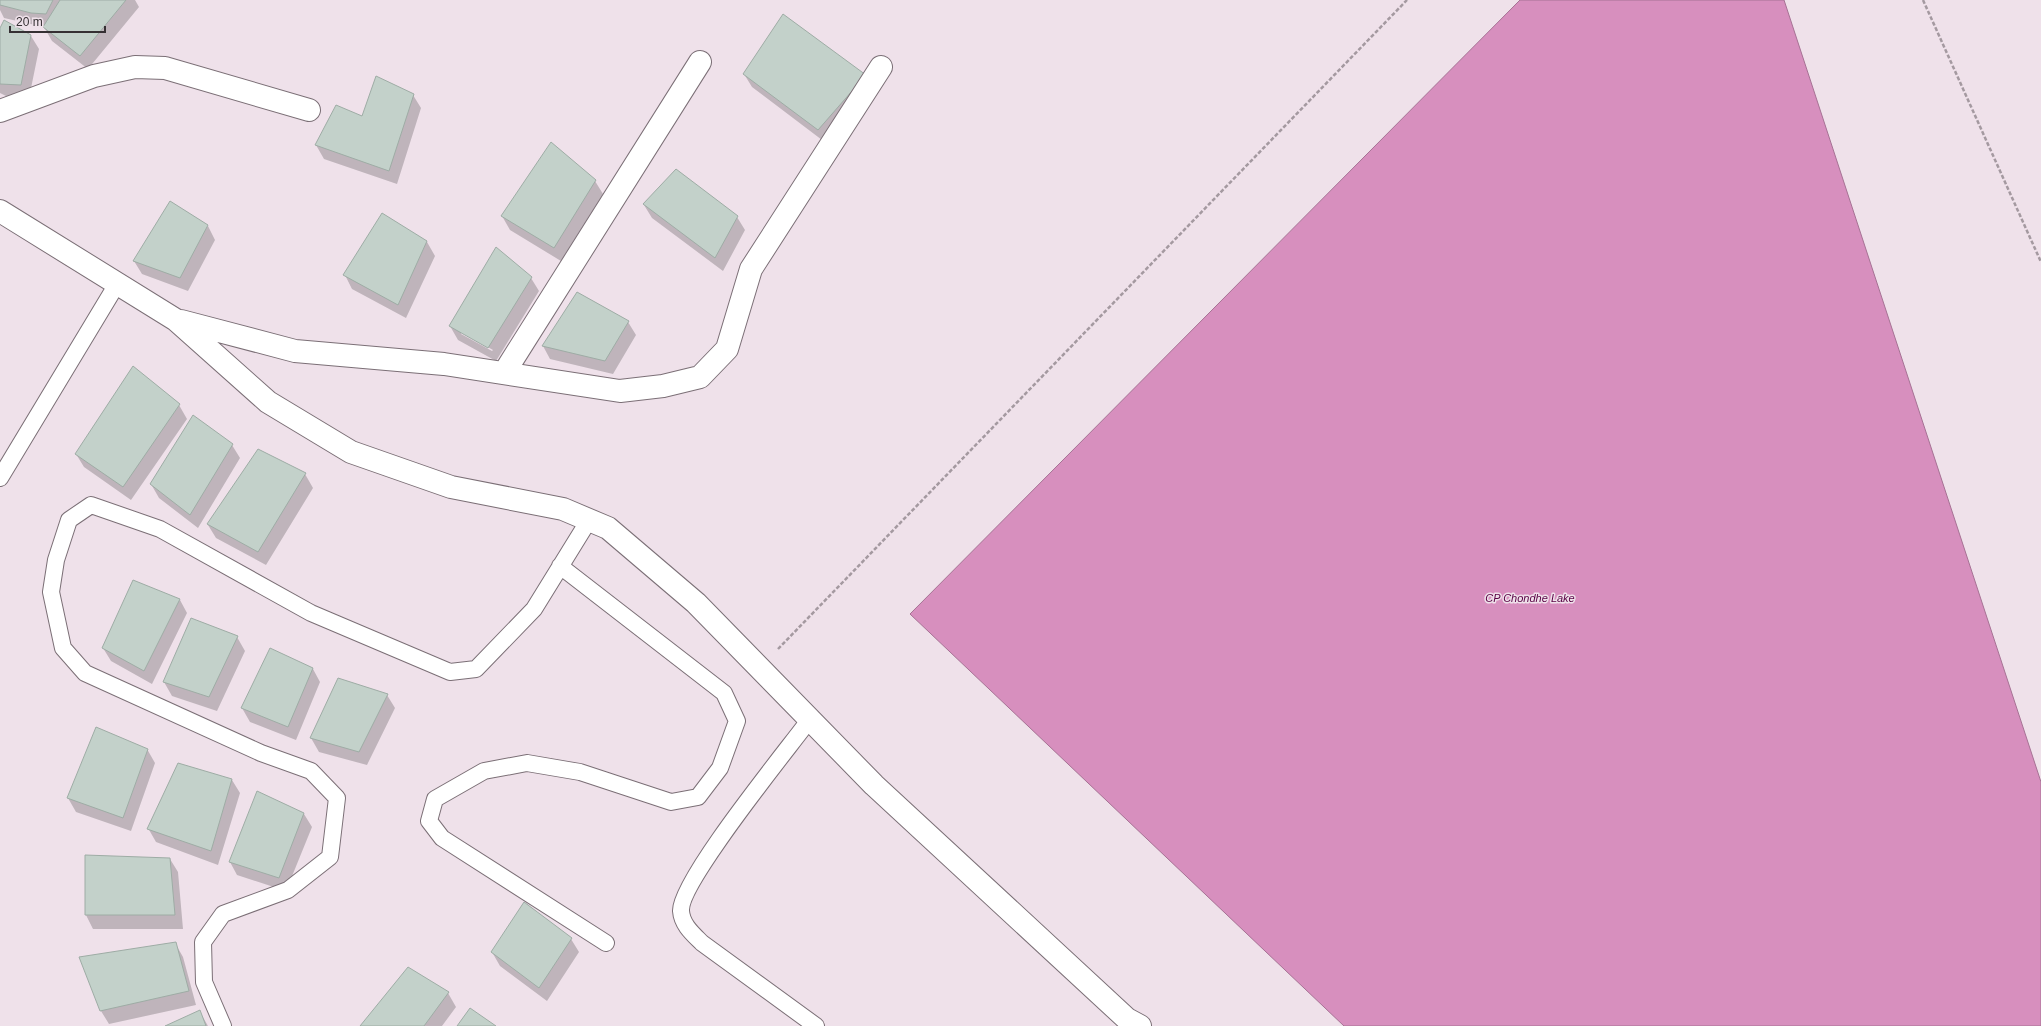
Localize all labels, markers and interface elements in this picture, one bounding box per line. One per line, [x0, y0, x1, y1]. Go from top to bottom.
scale bar [10, 8, 105, 34]
text: 20 m [16, 15, 43, 29]
water label: CP Chondhe Lake [1485, 592, 1575, 604]

